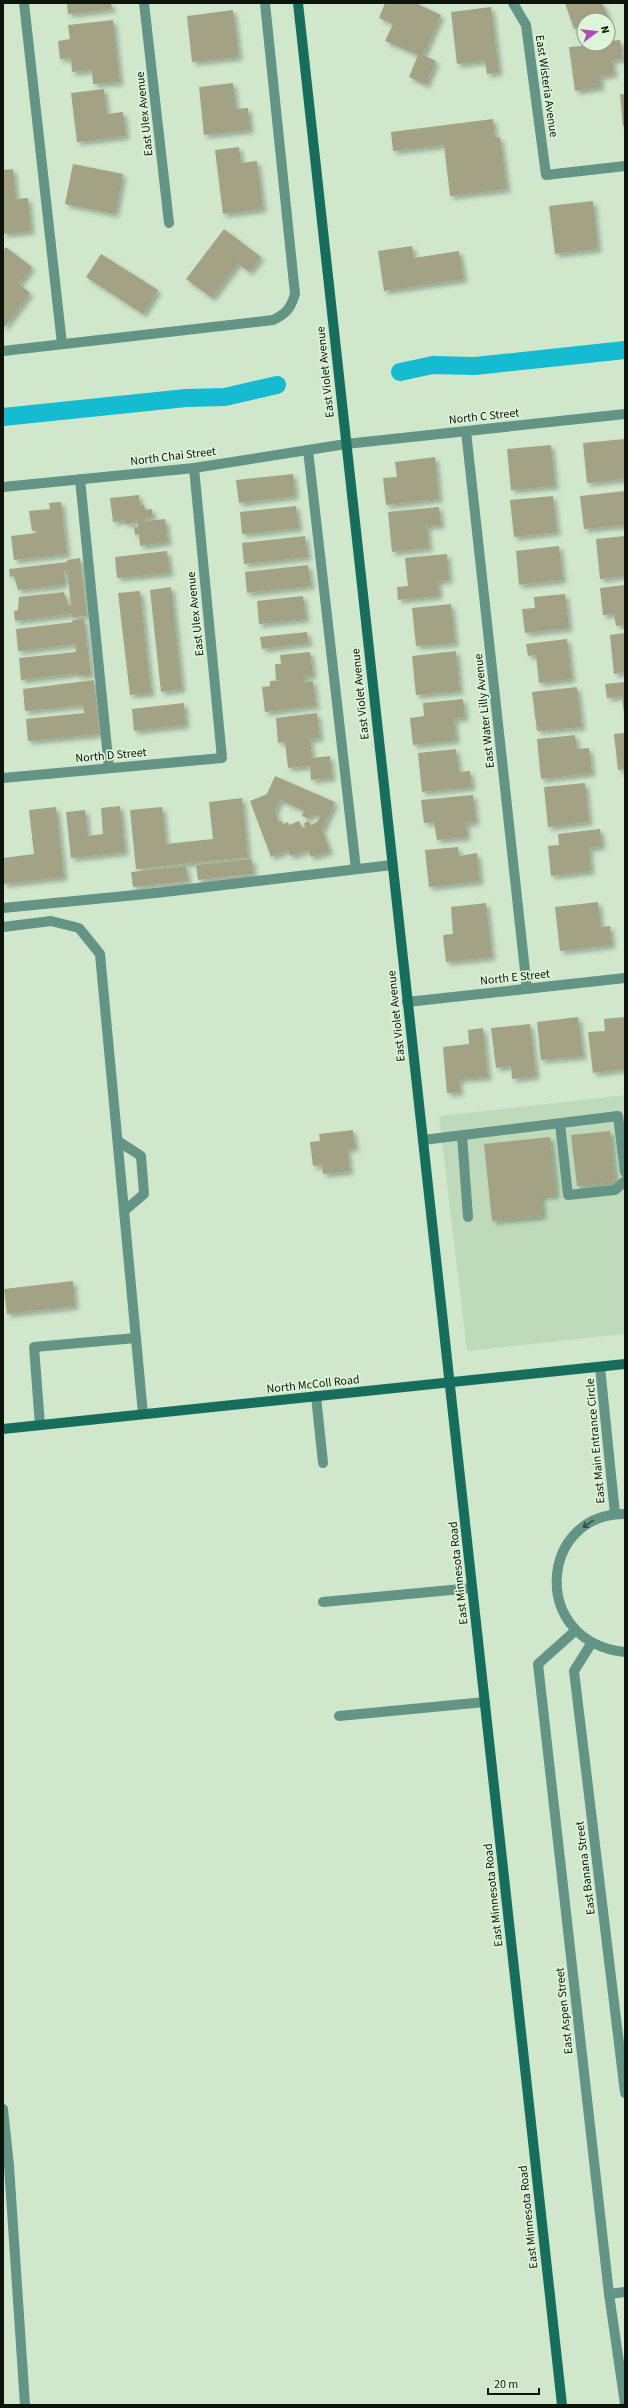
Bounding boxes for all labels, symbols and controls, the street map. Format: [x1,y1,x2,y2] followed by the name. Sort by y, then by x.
[576,12,616,52] north arrow
[597,24,613,35] text: N
[531,34,562,138] street label: East Wisteria Avenue
[132,71,157,157] street label: East Ulex Avenue
[312,325,339,418] street label: East Violet Avenue
[448,404,520,429] street label: North C Street
[129,443,217,470] street label: North Chai Street
[183,571,208,657] street label: East Ulex Avenue
[347,647,374,740] street label: East Violet Avenue
[470,653,499,769] street label: East Water Lilly Avenue
[75,744,147,767] street label: North D Street
[479,965,551,990] street label: North E Street
[383,969,410,1062] street label: East Violet Avenue
[266,1371,360,1398] street label: North McColl Road
[582,1378,609,1504] street label: East Main Entrance Circle
[445,1520,472,1625] street label: East Minnesota Road
[583,1520,594,1528] one-way arrow
[571,1820,600,1916] street label: East Banana Street
[480,1842,507,1947] street label: East Minnesota Road
[551,1967,578,2055] street label: East Aspen Street
[515,2164,542,2269] street label: East Minnesota Road
[488,2370,539,2396] scale bar
[494,2376,518,2393] text: 20 m

